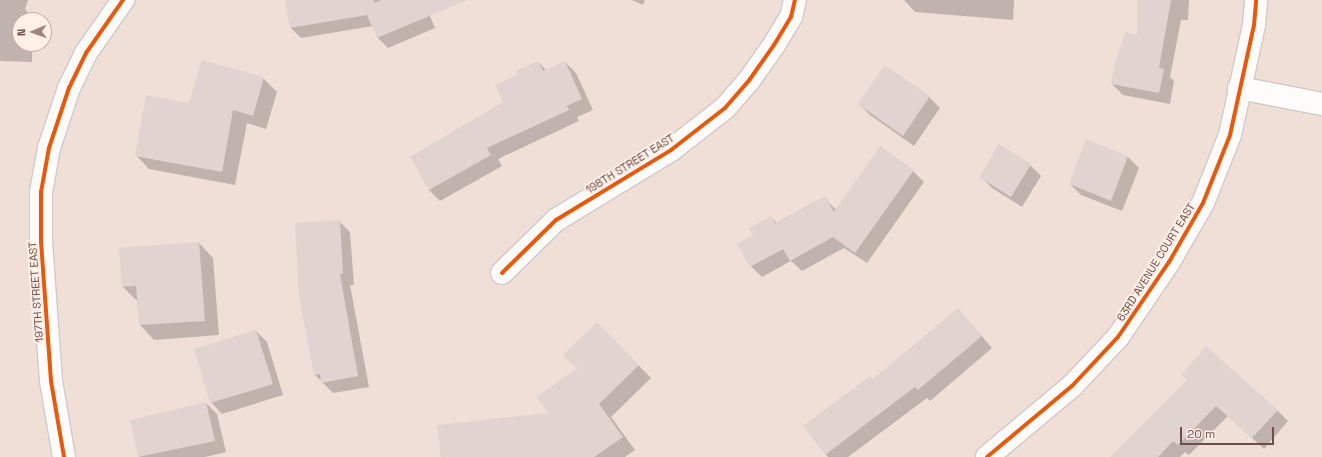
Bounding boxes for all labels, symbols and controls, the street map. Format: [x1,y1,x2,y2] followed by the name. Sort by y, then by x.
[12,12,52,52] north arrow
[14,28,28,36] text: N
[583,131,677,197] street label: 198TH STREET EAST
[1114,200,1198,324] street label: 63RD AVENUE COURT EAST
[26,241,46,343] street label: 197TH STREET EAST
[1182,419,1276,445] scale bar
[1187,426,1215,442] text: 20 m

